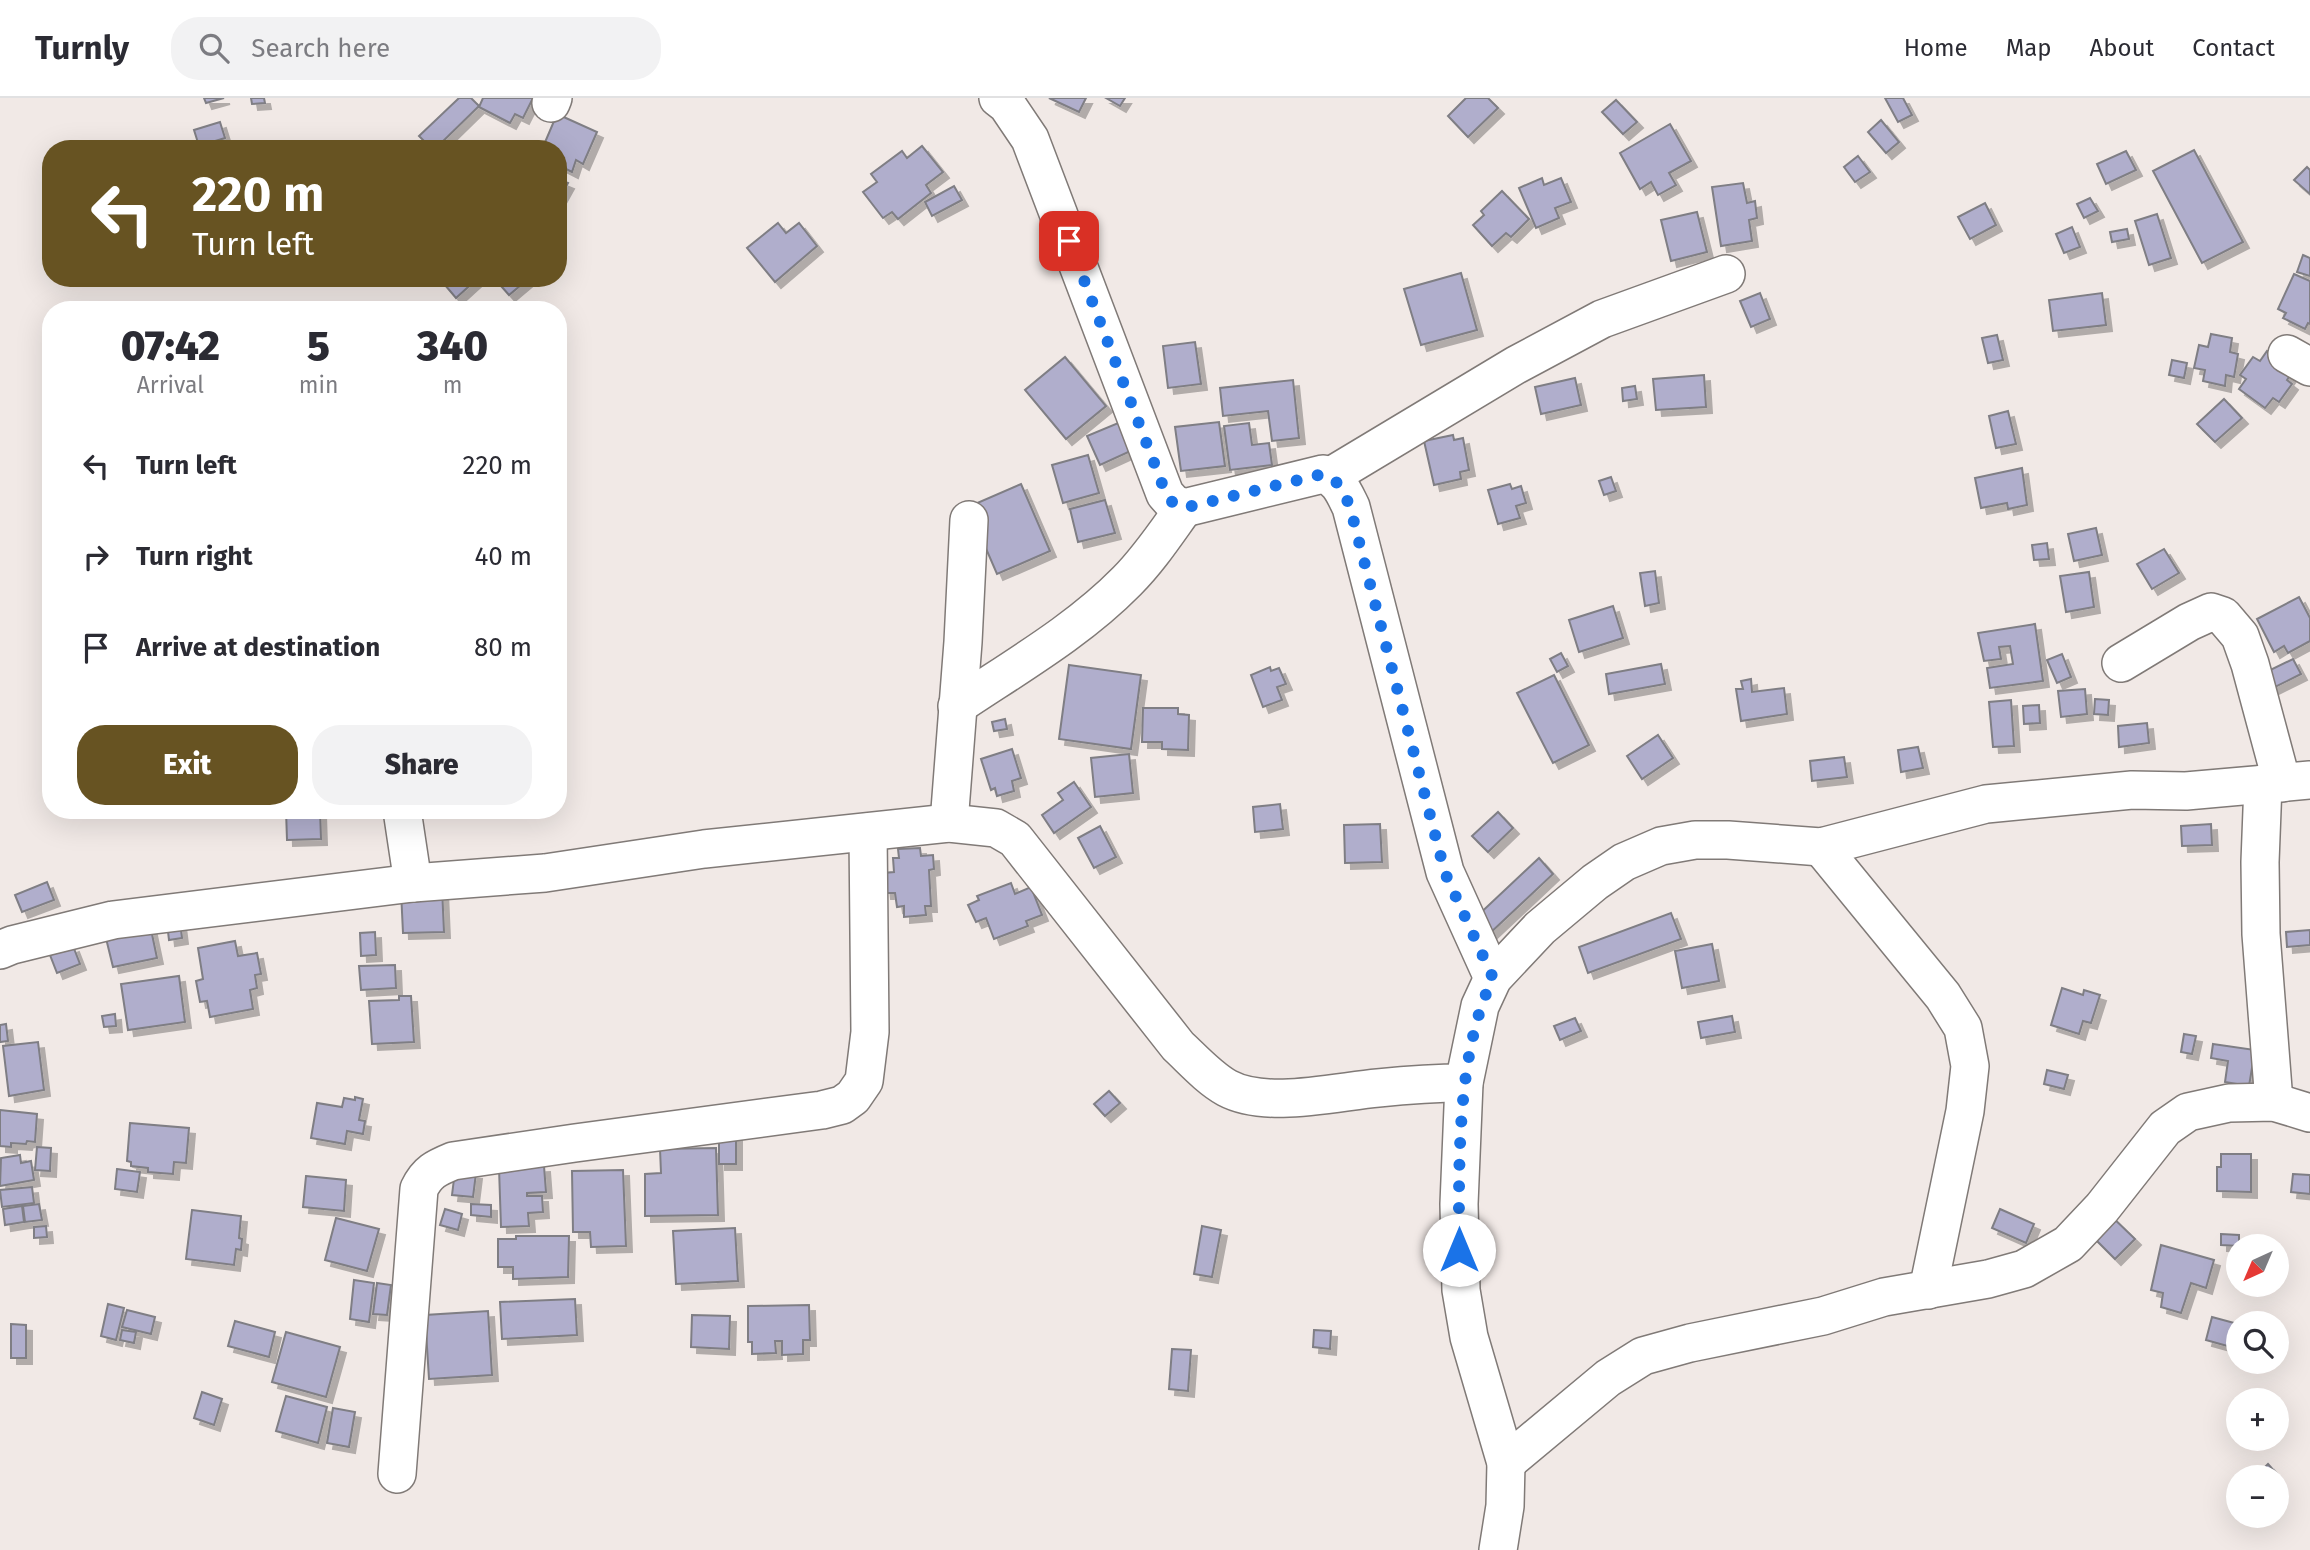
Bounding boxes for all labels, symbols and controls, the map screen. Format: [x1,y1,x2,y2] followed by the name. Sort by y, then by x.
[171,17,661,80] search box
[35,28,129,68] text: Turnly
[195,29,233,67] icon: search
[251,33,390,64] text: Search here
[1904,34,1968,62] text: Home
[2006,34,2052,62] text: Map
[2090,34,2154,62] text: About
[2192,34,2275,62] text: Contact
[192,165,324,224] text: 220 m
[77,168,168,259] icon: left
[1039,211,1099,271] pin
[1050,222,1088,260] icon: arrive
[192,225,314,263] text: Turn left
[121,321,220,371] text: 07:42
[307,321,330,371] text: 5
[417,321,488,371] text: 340
[137,371,204,399] text: Arrival
[299,371,338,399] text: min
[443,371,463,399] text: m
[77,447,115,485] icon: left
[136,450,237,481] text: Turn left
[463,450,532,481] text: 220 m
[77,538,115,576] icon: right
[136,541,253,572] text: Turn right
[474,541,532,572] text: 40 m
[77,629,115,667] icon: arrive
[136,632,380,663] text: Arrive at destination
[474,632,532,663] text: 80 m
[77,725,298,805] button: Exit
[312,725,532,805] button: Share
[1422,1213,1496,1287] position arrow
[2226,1234,2289,1297] north arrow
[2226,1234,2289,1528] map controls
[2226,1311,2289,1374] button: search
[2226,1388,2289,1451] button: +
[2226,1465,2289,1528] button: −

